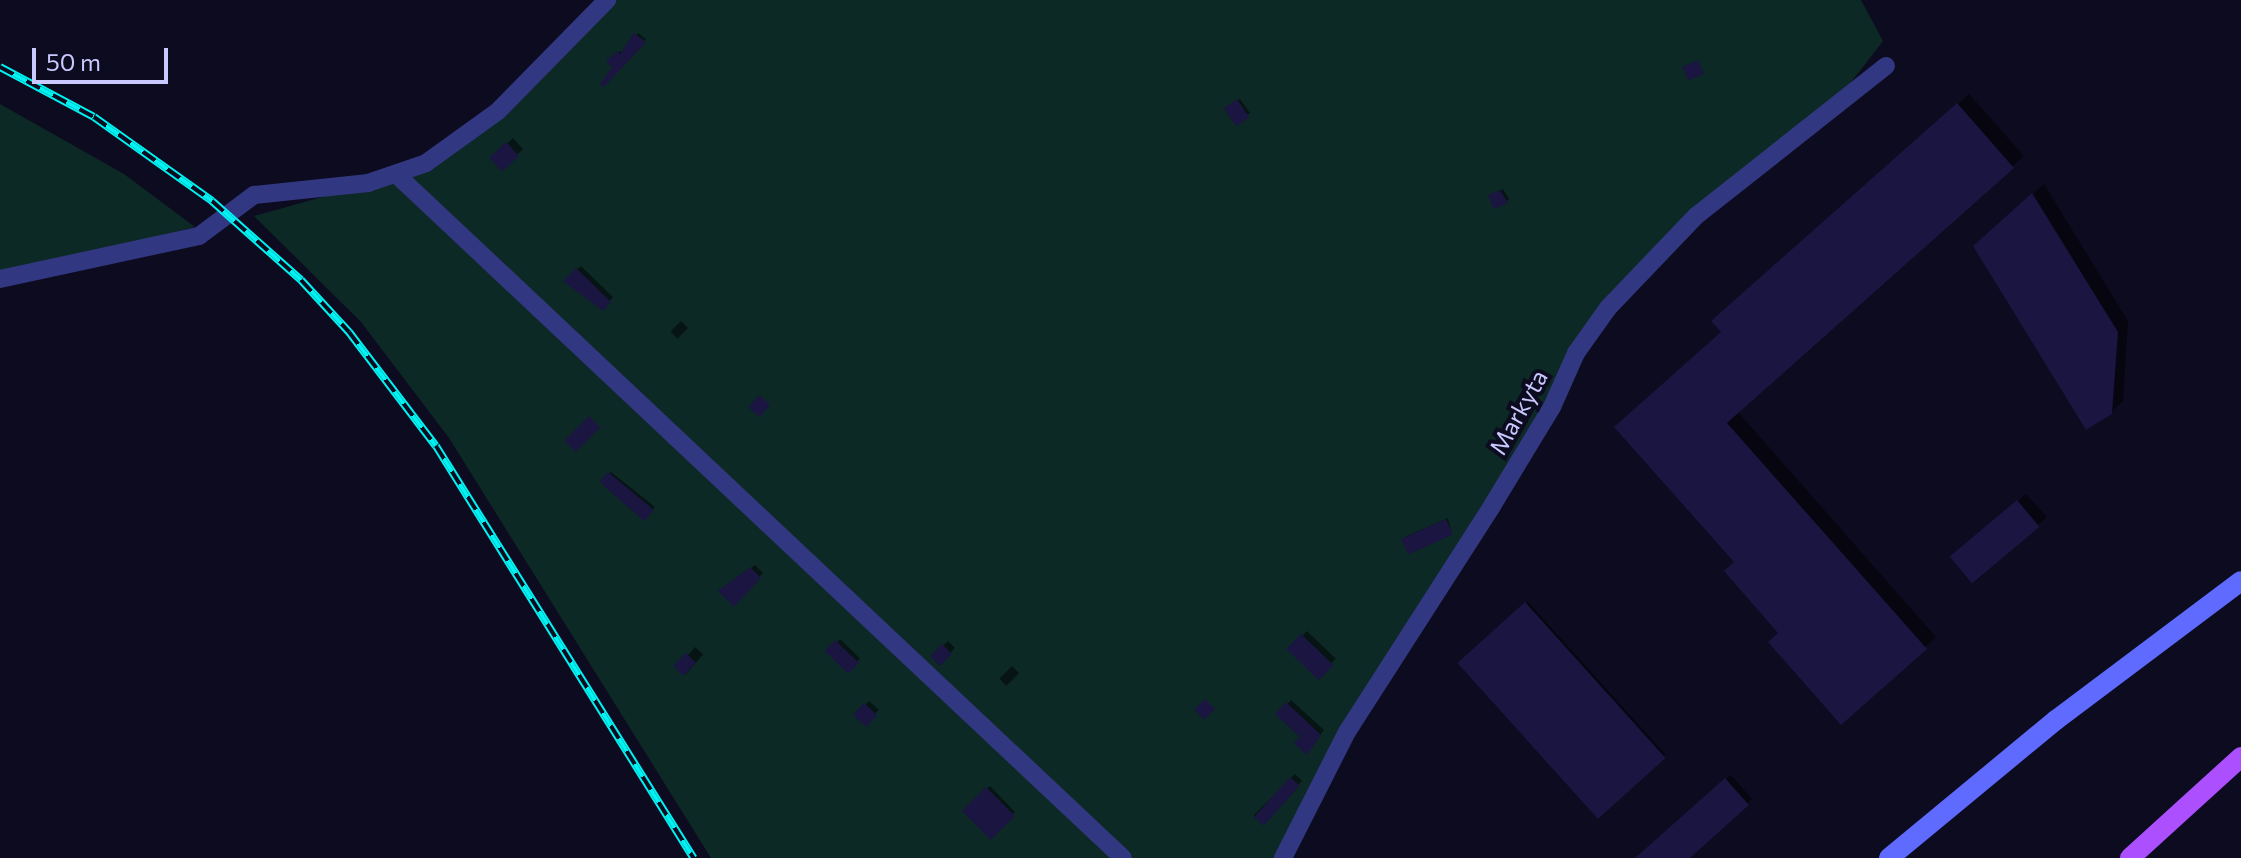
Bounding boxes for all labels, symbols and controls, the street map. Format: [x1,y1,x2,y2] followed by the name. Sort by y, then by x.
[36,32,172,82] scale bar
[46,47,101,76] text: 50 m
[1483,364,1553,460] street label: Markyta

